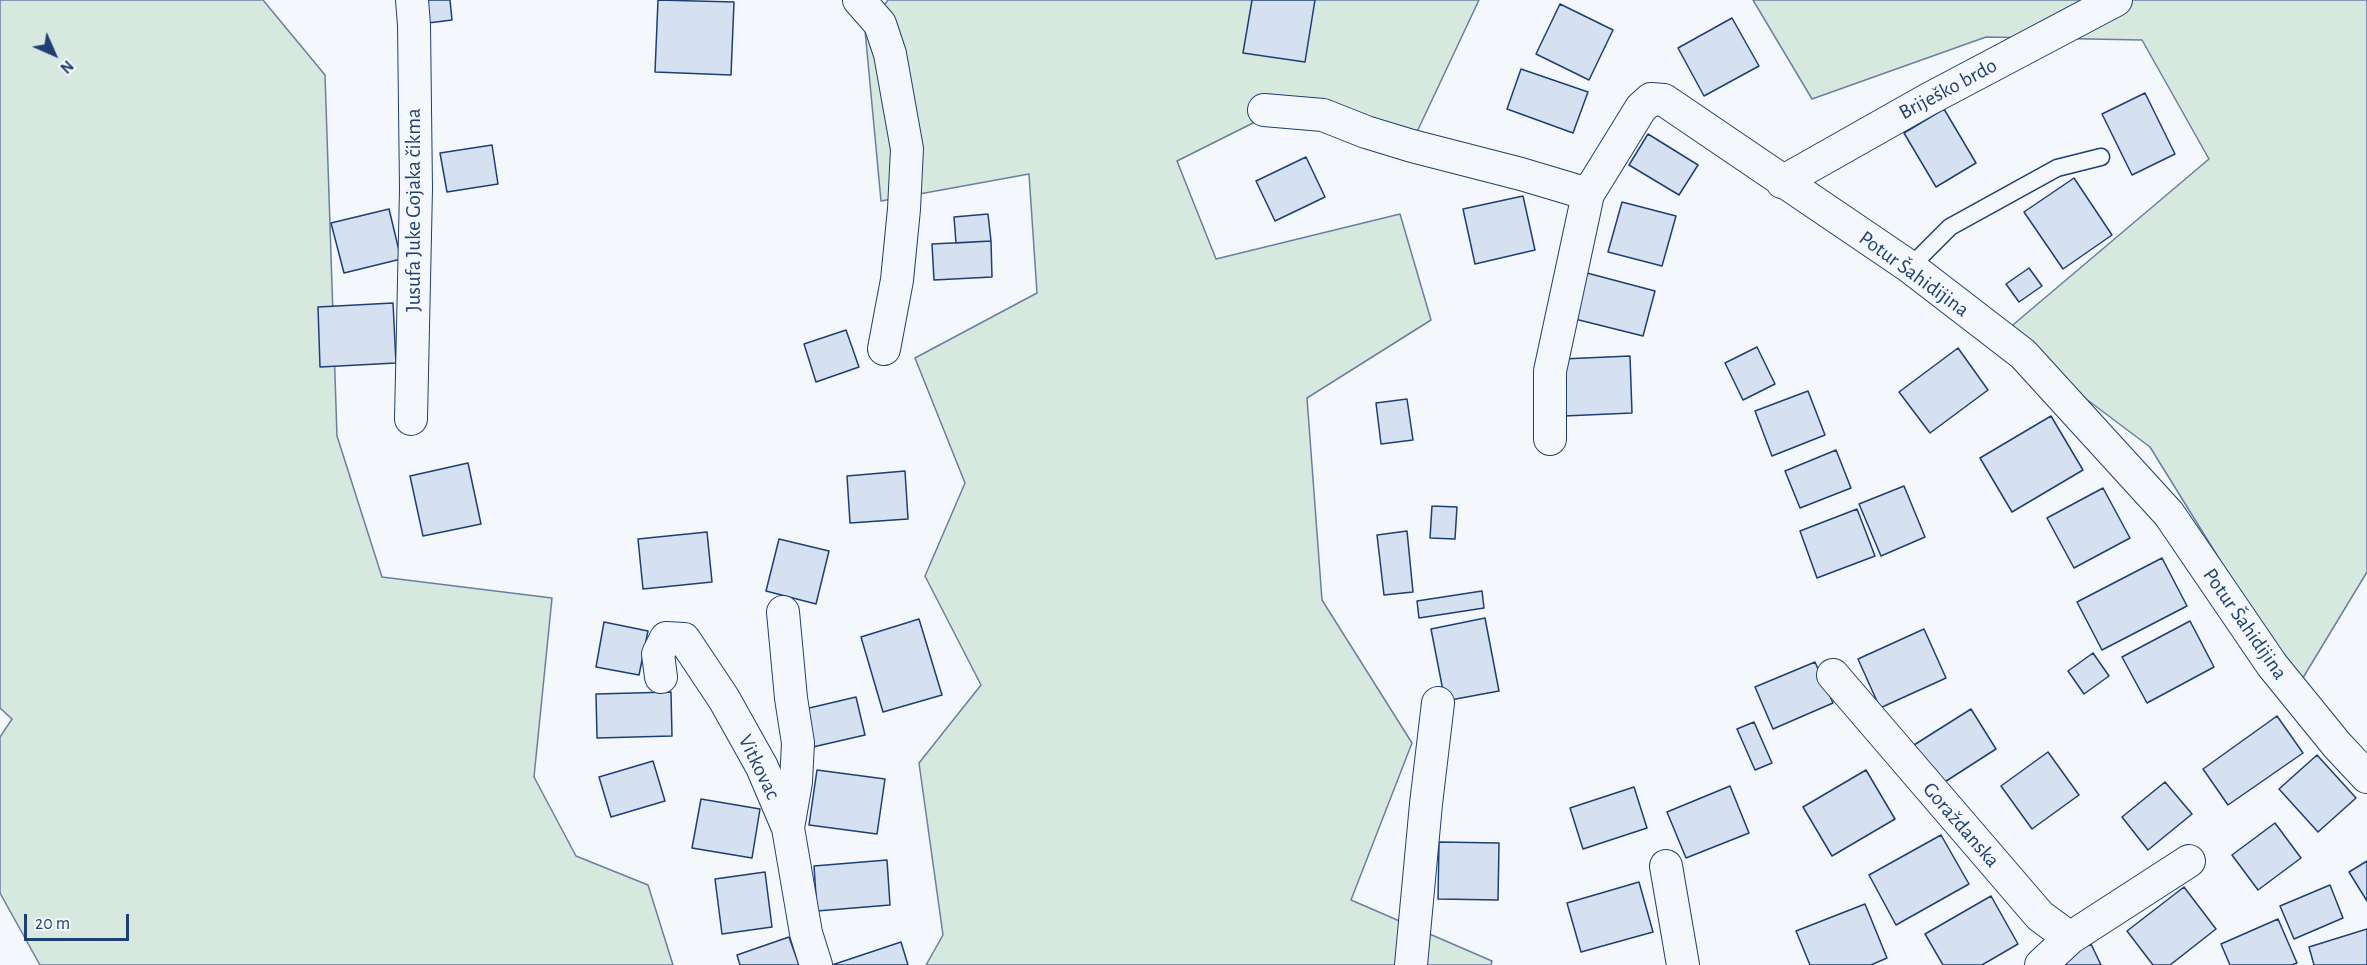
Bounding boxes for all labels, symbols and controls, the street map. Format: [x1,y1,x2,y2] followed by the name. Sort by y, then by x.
[24,24,84,84] north arrow
[1895,53,2001,125] street label: Briješko brdo
[57,57,76,76] text: N
[401,108,427,312] street label: Jusufa Juke Gojaka čikma
[1854,226,1974,322] street label: Potur Šahidijina
[2197,563,2293,685] street label: Potur Šahidijina
[733,730,785,804] street label: Vitkovac
[1917,777,2005,873] street label: Goraždanska
[27,902,132,940] scale bar
[35,915,70,933] text: 20 m

